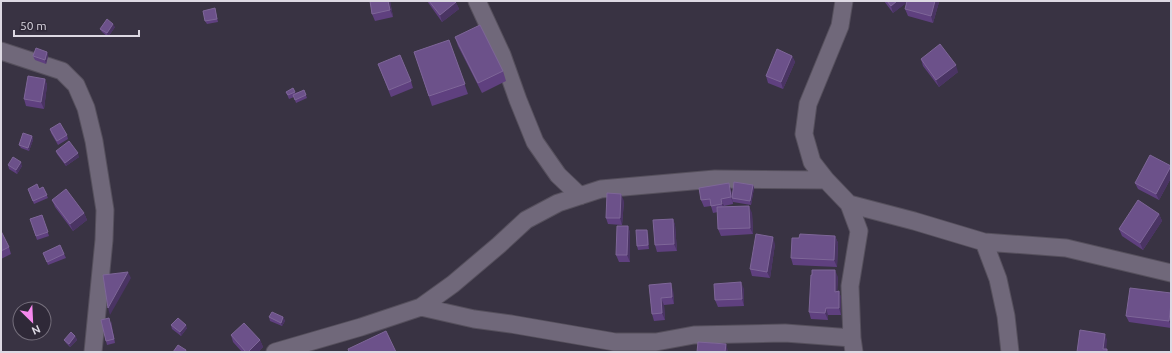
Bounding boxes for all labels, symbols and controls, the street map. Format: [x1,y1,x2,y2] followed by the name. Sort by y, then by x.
[14,12,139,38] scale bar
[20,19,47,32] text: 50 m
[12,301,52,341] north arrow
[30,323,42,337] text: N

